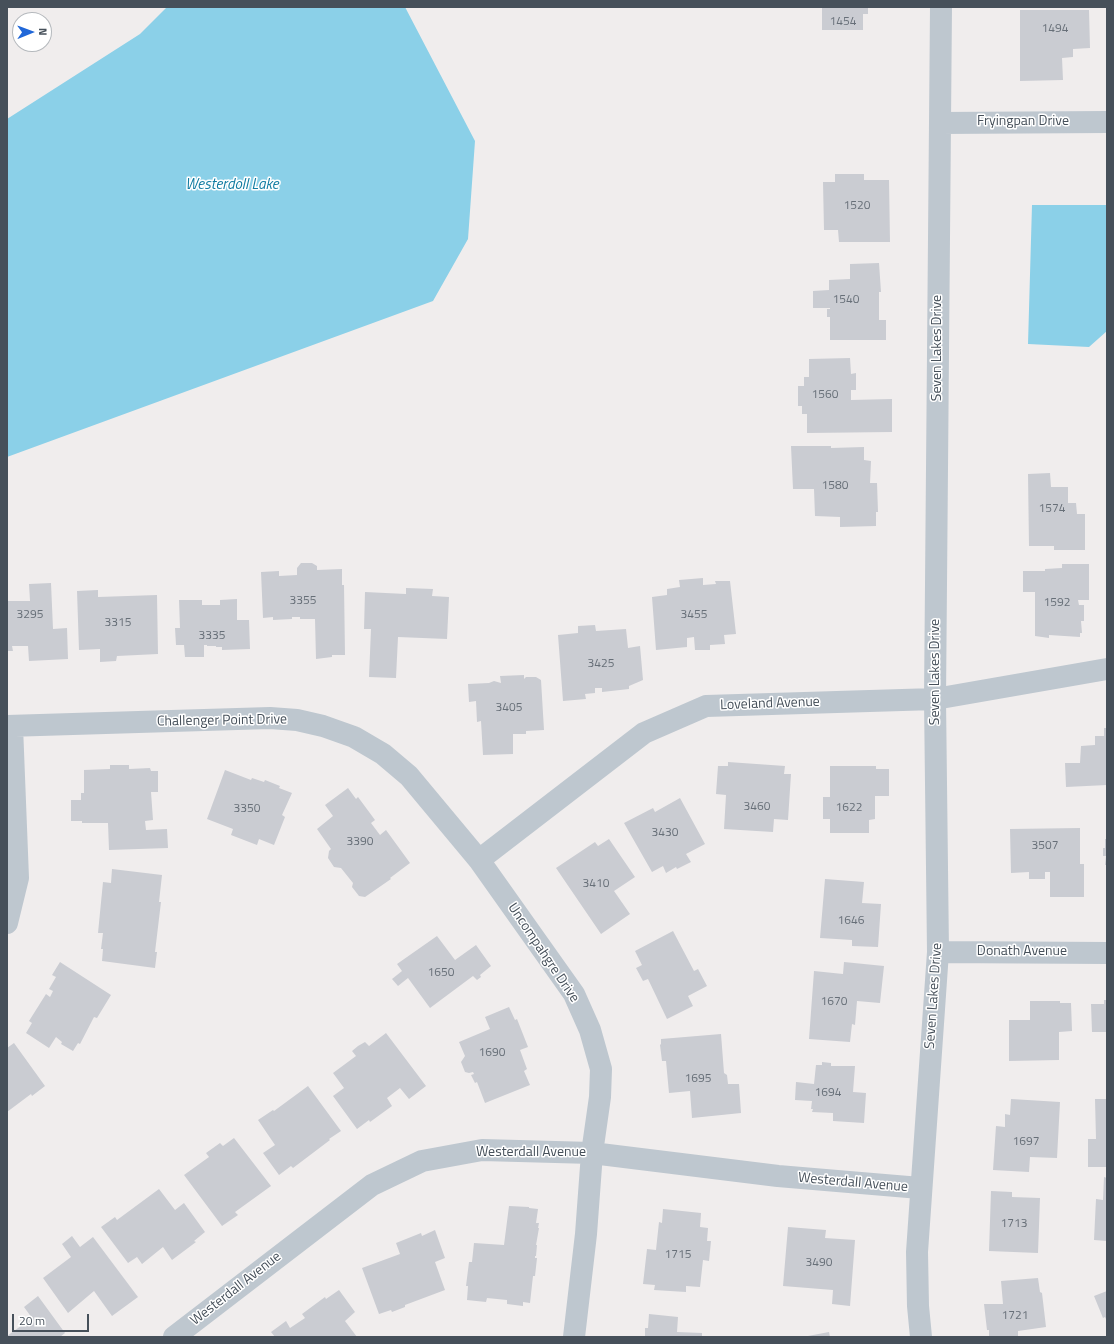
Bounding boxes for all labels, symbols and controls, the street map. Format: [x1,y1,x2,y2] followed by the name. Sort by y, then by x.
[12,12,52,52] north arrow
[830,15,856,29] house number: 1454
[1042,22,1068,36] house number: 1494
[35,28,51,36] text: N
[977,114,1069,130] street label: Fryingpan Drive
[185,176,279,194] water label: Westerdoll Lake
[844,199,870,213] house number: 1520
[833,293,859,307] house number: 1540
[930,295,946,401] street label: Seven Lakes Drive
[812,388,838,402] house number: 1560
[822,479,848,493] house number: 1580
[1039,502,1065,516] house number: 1574
[290,594,316,608] house number: 3355
[1044,596,1070,610] house number: 1592
[17,608,43,622] house number: 3295
[681,608,707,622] house number: 3455
[105,616,131,630] house number: 3315
[928,619,944,725] street label: Seven Lakes Drive
[199,629,225,643] house number: 3335
[588,657,614,671] house number: 3425
[720,694,820,714] street label: Loveland Avenue
[496,701,522,715] house number: 3405
[157,711,287,731] street label: Challenger Point Drive
[744,800,770,814] house number: 3460
[836,801,862,815] house number: 1622
[234,802,260,816] house number: 3350
[652,826,678,840] house number: 3430
[347,835,373,849] house number: 3390
[1032,839,1058,853] house number: 3507
[583,877,609,891] house number: 3410
[504,900,582,1006] street label: Uncompahgre Drive
[838,914,864,928] house number: 1646
[922,942,946,1050] street label: Seven Lakes Drive
[977,944,1067,960] street label: Donath Avenue
[428,966,454,980] house number: 1650
[821,995,847,1009] house number: 1670
[479,1046,505,1060] house number: 1690
[685,1072,711,1086] house number: 1695
[815,1086,841,1100] house number: 1694
[1013,1135,1039,1149] house number: 1697
[476,1145,586,1161] street label: Westerdall Avenue
[797,1170,909,1196] street label: Westerdall Avenue
[1001,1217,1027,1231] house number: 1713
[187,1248,285,1330] street label: Westerdall Avenue
[665,1248,691,1262] house number: 1715
[806,1256,832,1270] house number: 3490
[14,1306,91,1332] scale bar
[1002,1309,1028,1323] house number: 1721
[19,1311,45,1330] text: 20 m

